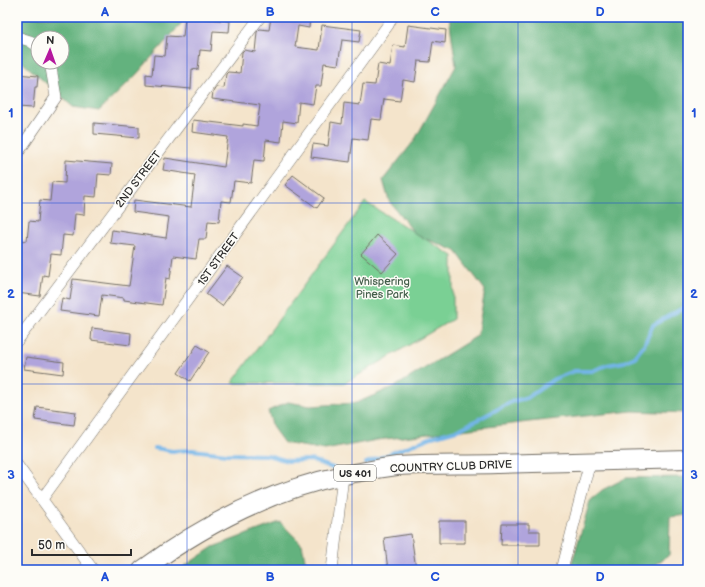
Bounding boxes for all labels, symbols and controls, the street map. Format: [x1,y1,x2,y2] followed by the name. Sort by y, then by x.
[100,4,109,20] text: A
[265,4,275,20] text: B
[430,4,440,20] text: C
[595,4,605,20] text: D
[30,30,70,70] north arrow
[46,34,55,47] text: N
[8,105,14,121] text: 1
[691,105,697,121] text: 1
[113,148,164,210] street label: 2ND STREET
[195,230,242,288] street label: 1ST STREET
[354,275,410,301] park label: Whispering Pines Park
[7,286,15,302] text: 2
[690,286,698,302] text: 2
[390,458,512,475] street label: COUNTRY CLUB DRIVE
[334,465,376,481] road number: US 401
[7,467,15,483] text: 3
[690,467,698,483] text: 3
[32,531,131,557] scale bar
[38,538,65,553] text: 50 m
[100,569,109,585] text: A
[265,569,275,585] text: B
[430,569,440,585] text: C
[595,569,605,585] text: D

